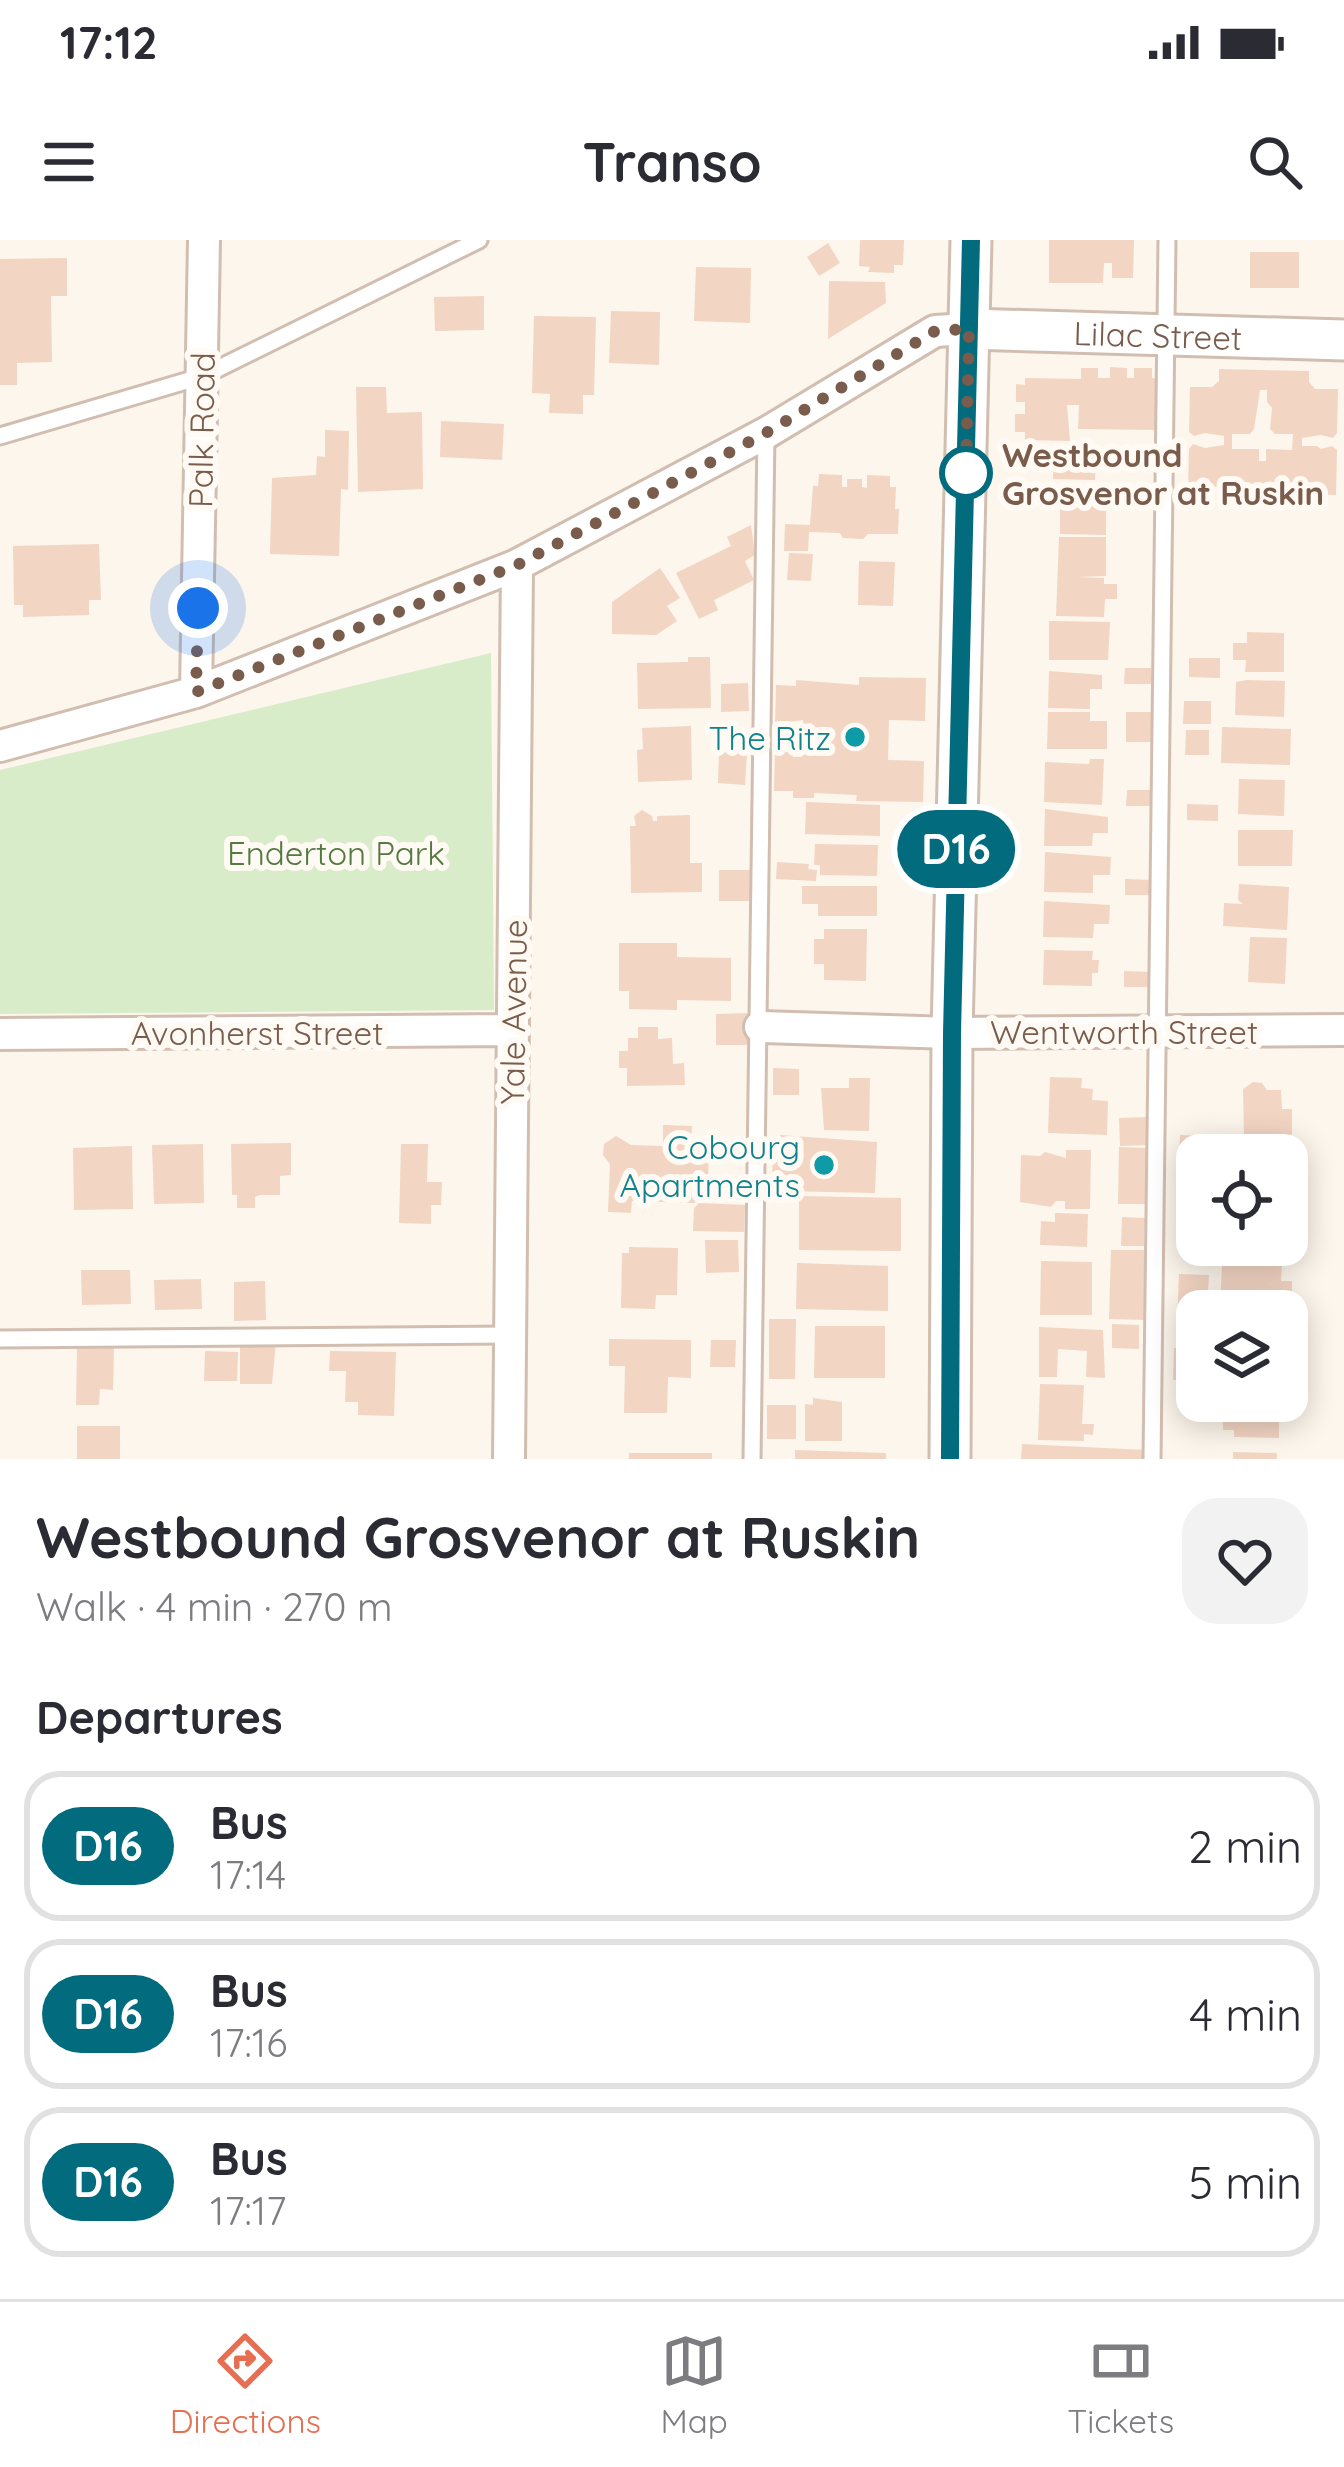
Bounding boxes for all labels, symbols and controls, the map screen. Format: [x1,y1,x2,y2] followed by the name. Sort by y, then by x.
[60,14,158,70] text: 17:12
[582,128,762,196] text: Transo
[36,129,102,195] icon: menu
[1242,129,1308,195] icon: search
[1073,312,1243,358] street label: Lilac Street
[179,352,223,508] street label: Palk Road
[1002,434,1324,513] place label: Westbound Grosvenor at Ruskin
[941,448,991,498] marker: Westbound Grosvenor at Ruskin
[168,578,228,638] your location
[709,717,831,758] place label: The Ritz
[842,724,868,750] marker: The Ritz
[887,810,1025,888] line badge: D16
[921,822,991,875] text: D16
[227,832,445,873] park label: Enderton Park
[491,919,535,1105] street label: Yale Avenue
[990,1011,1258,1052] street label: Wentworth Street
[131,1012,383,1053] street label: Avonherst Street
[620,1126,800,1205] place label: Cobourg Apartments
[1176,1134,1308,1422] map controls
[1176,1134,1308,1266] button: locate
[811,1152,837,1178] marker: Cobourg Apartments
[1176,1290,1308,1422] button: layers
[1182,1498,1308,1624] button: heart
[36,1501,920,1572] text: Westbound Grosvenor at Ruskin
[36,1582,393,1631] text: Walk · 4 min · 270 m
[36,1689,283,1745] text: Departures
[210,1794,288,1850] text: Bus
[1188,1818,1302,1874] text: 2 min
[73,1819,143,1872] text: D16
[210,1850,286,1899] text: 17:14
[210,1962,288,2018] text: Bus
[1189,1986,1302,2042] text: 4 min
[73,1987,143,2040] text: D16
[210,2018,287,2067] text: 17:16
[210,2130,288,2186] text: Bus
[1189,2154,1302,2210] text: 5 min
[73,2155,143,2208] text: D16
[210,2186,286,2235] text: 17:17
[170,2328,321,2441] tab: Directions
[660,2328,728,2441] tab: Map
[1067,2328,1174,2441] tab: Tickets

